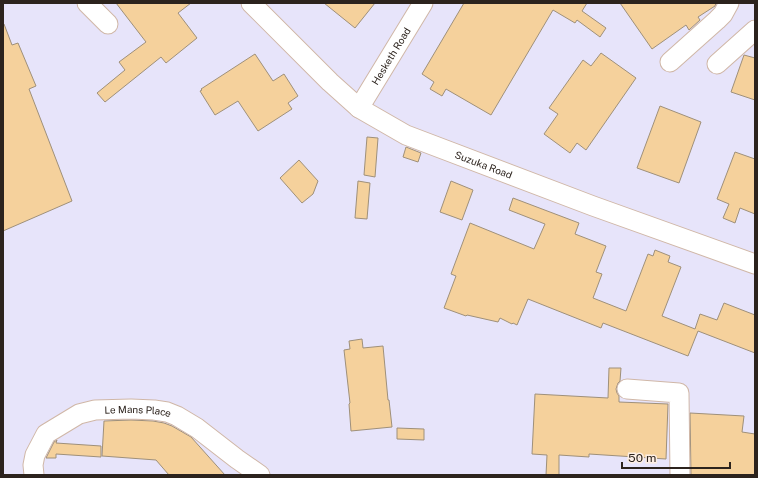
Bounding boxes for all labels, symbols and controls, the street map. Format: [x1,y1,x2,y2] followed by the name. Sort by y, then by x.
[369,25,413,87] street label: Hesketh Road
[453,148,514,181] street label: Suzuka Road
[104,403,174,419] street label: Le Mans Place
[622,444,730,470] scale bar
[628,451,656,465] text: 50 m

